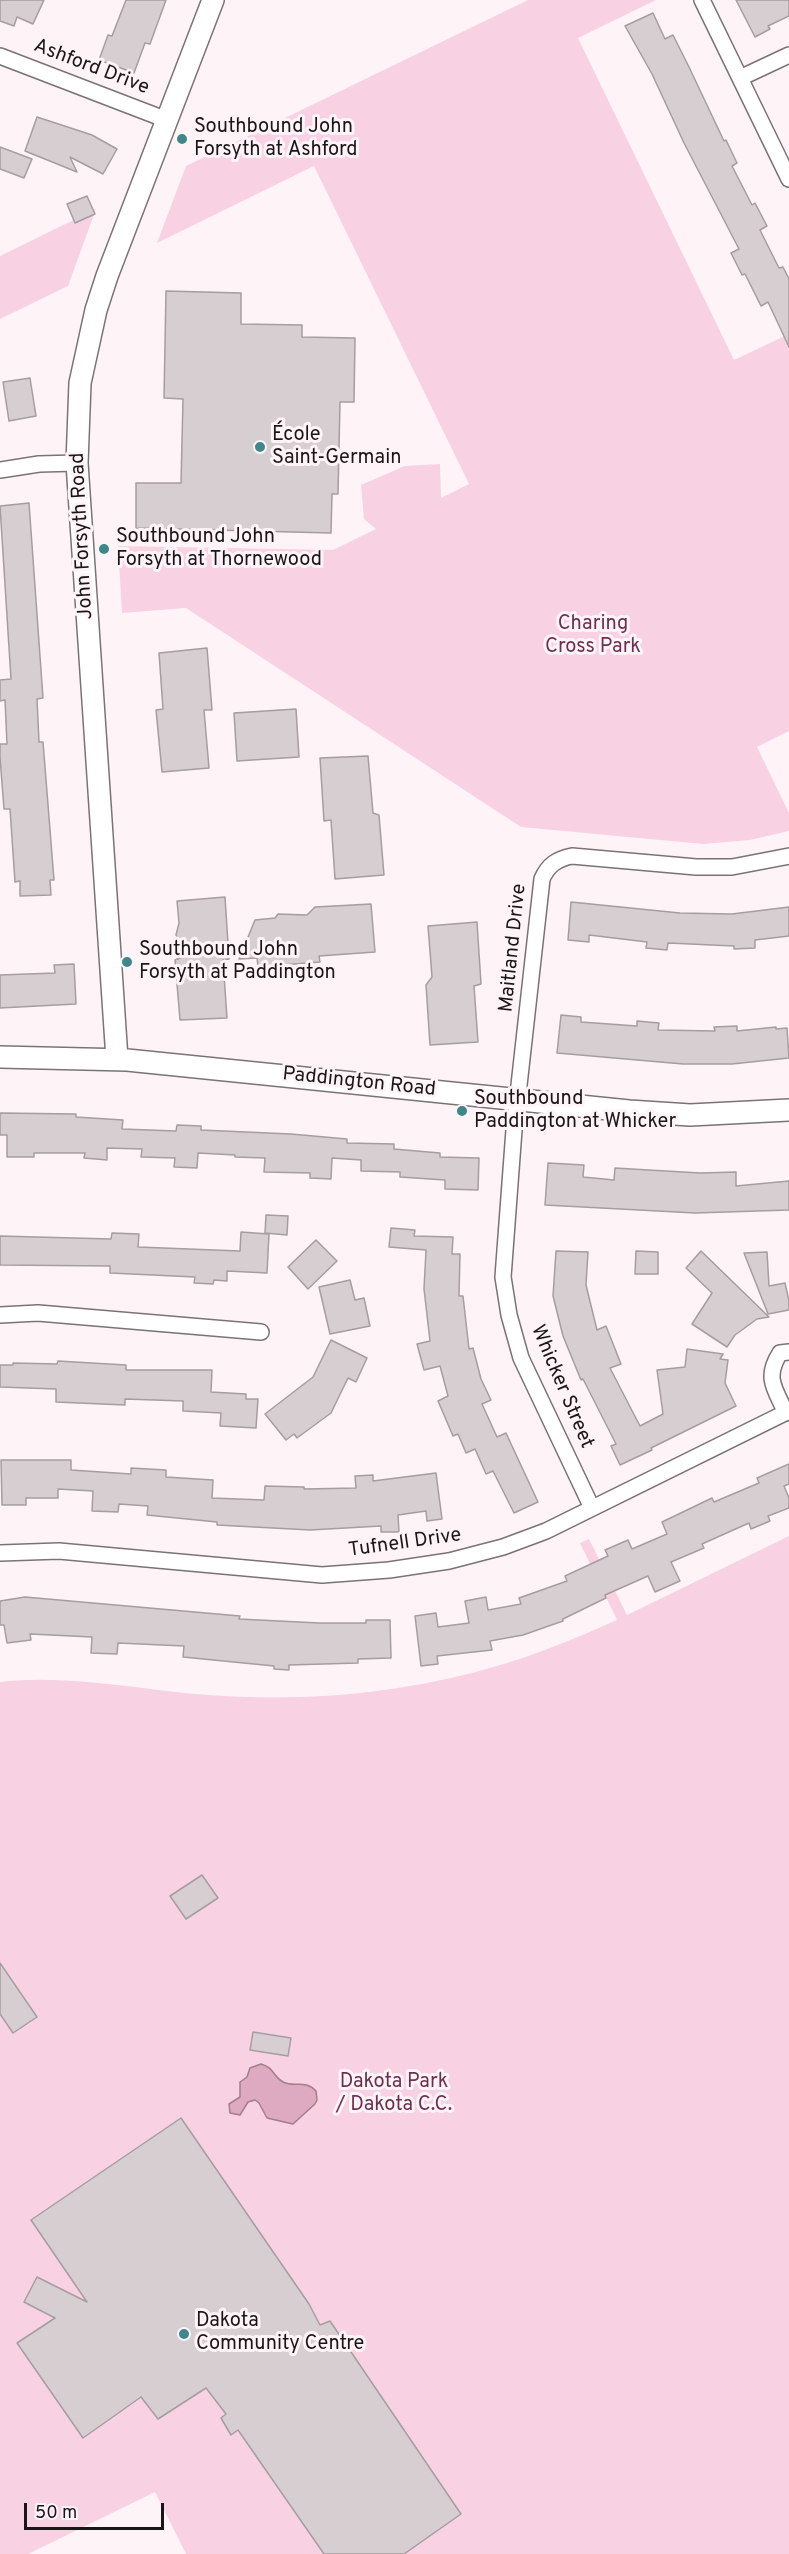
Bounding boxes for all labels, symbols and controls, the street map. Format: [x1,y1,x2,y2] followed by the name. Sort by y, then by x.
[30,35,152,101] street label: Ashford Drive
[194,116,358,163] place label: Southbound John Forsyth at Ashford
[175,132,189,146] marker: Southbound John Forsyth at Ashford
[272,424,401,471] place label: École Saint-Germain
[253,440,267,454] marker: École Saint-Germain
[67,452,99,620] street label: John Forsyth Road
[116,526,322,573] place label: Southbound John Forsyth at Thornewood
[97,542,111,556] marker: Southbound John Forsyth at Thornewood
[545,613,641,660] park label: Charing Cross Park
[495,883,533,1013] street label: Maitland Drive
[139,939,336,986] place label: Southbound John Forsyth at Paddington
[120,955,134,969] marker: Southbound John Forsyth at Paddington
[281,1063,437,1103] street label: Paddington Road
[474,1088,676,1135] place label: Southbound Paddington at Whicker
[455,1104,469,1118] marker: Southbound Paddington at Whicker
[524,1322,598,1452] street label: Whicker Street
[347,1524,463,1564] street label: Tufnell Drive
[336,2071,452,2118] park label: Dakota Park / Dakota C.C.
[196,2310,364,2357] place label: Dakota Community Centre
[177,2327,191,2341] marker: Dakota Community Centre
[27,2491,166,2529] scale bar
[35,2502,77,2525] text: 50 m

